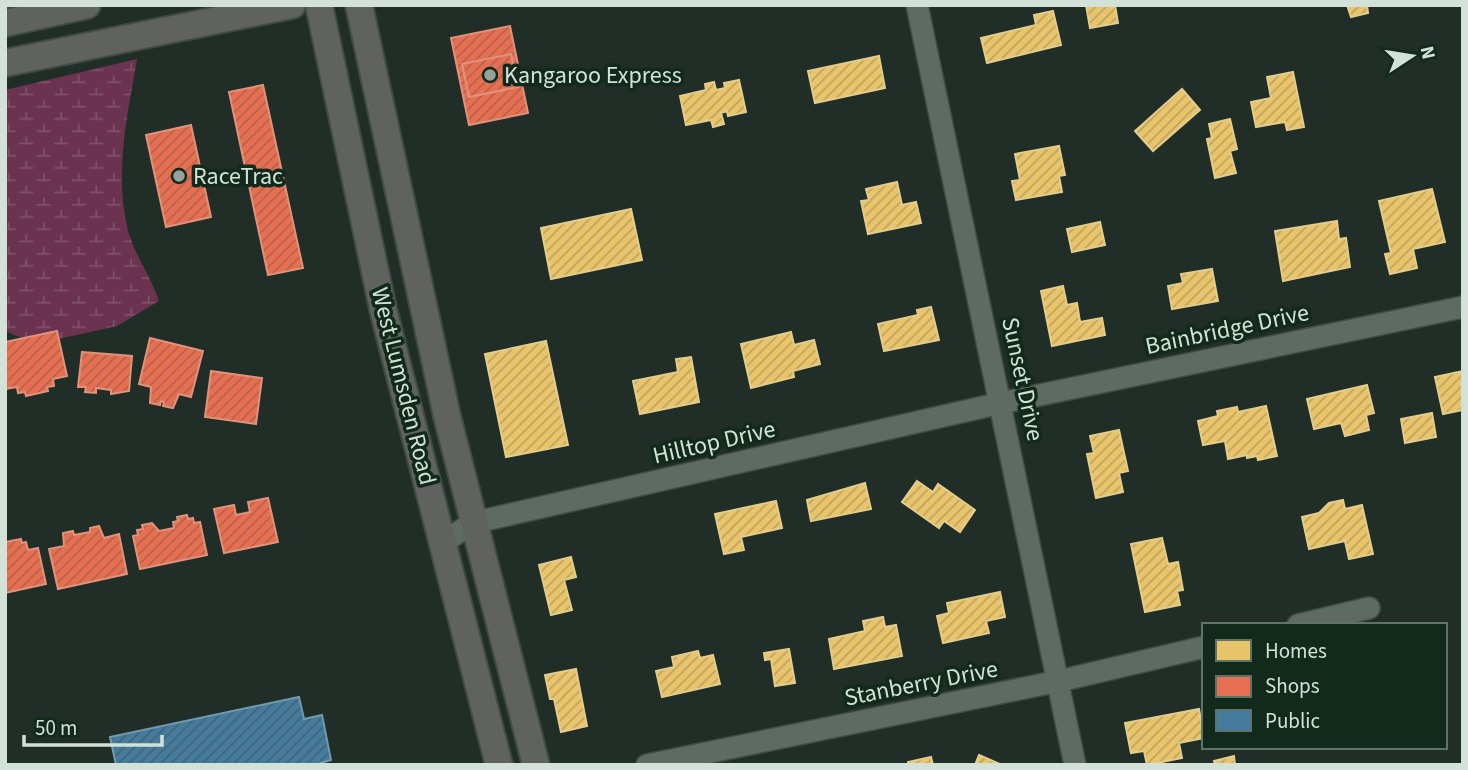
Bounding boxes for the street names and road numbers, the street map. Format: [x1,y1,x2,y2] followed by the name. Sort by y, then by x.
[362,284,445,489] street label: West Lumsden Road
[1142,295,1312,364] street label: Bainbridge Drive
[992,314,1053,444] street label: Sunset Drive
[649,411,779,474] street label: Hilltop Drive
[841,651,1001,716] street label: Stanberry Drive

